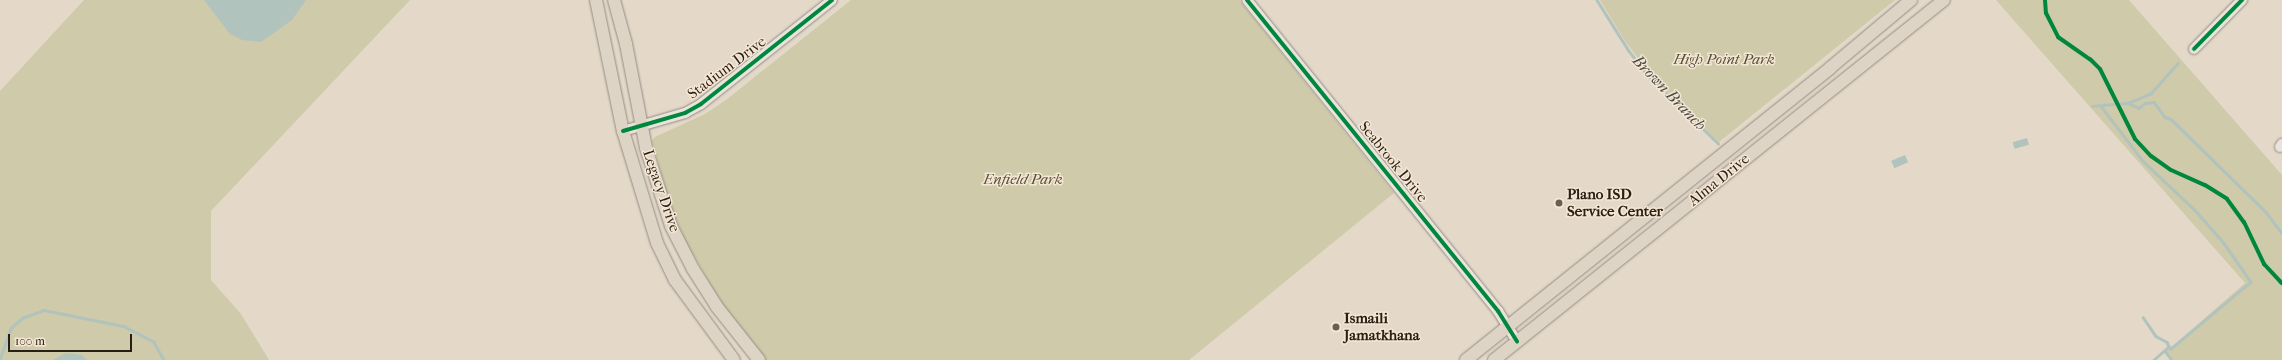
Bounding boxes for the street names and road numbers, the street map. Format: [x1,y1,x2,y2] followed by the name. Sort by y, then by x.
[684,33,770,103] street label: Stadium Drive
[1355,118,1431,206] street label: Seabrook Drive
[639,147,683,235] street label: Legacy Drive
[1685,150,1753,210] street label: Alma Drive

